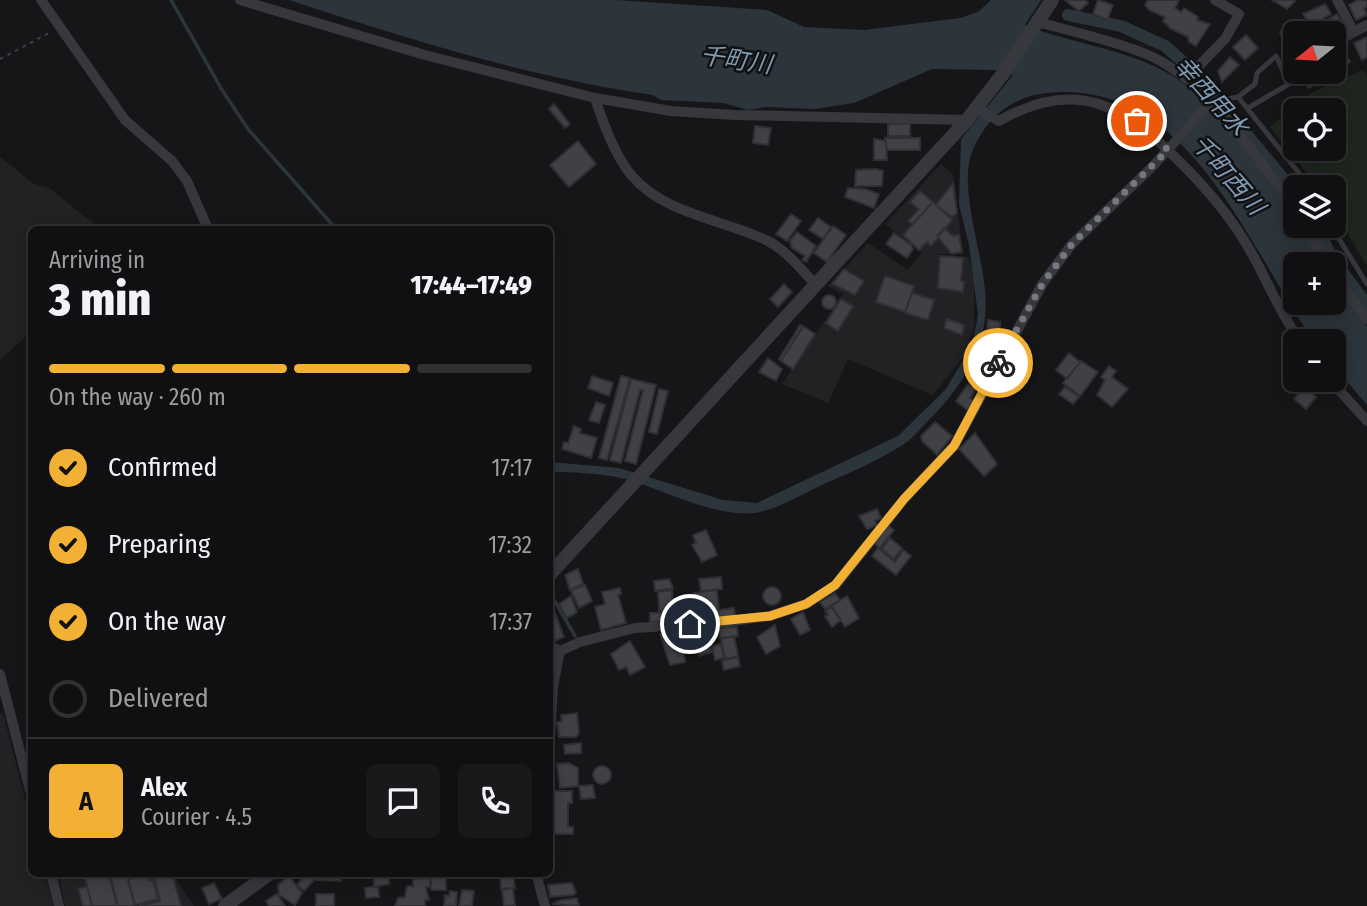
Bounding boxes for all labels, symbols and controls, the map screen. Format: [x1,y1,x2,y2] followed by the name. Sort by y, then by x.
[1283,21,1346,84] north arrow
[1283,21,1346,392] map controls
[698,41,777,79] water label: 千町川
[1168,51,1256,143] water label: 幸西用水
[1107,91,1167,151] pin
[1283,98,1346,161] button: locate
[1118,102,1156,140] icon: bag
[1186,130,1272,223] water label: 千町西川
[1283,175,1346,238] button: layers
[49,246,145,274] text: Arriving in
[1283,252,1346,315] button: +
[411,270,532,301] text: 17:44–17:49
[49,272,151,327] text: 3 min
[963,328,1033,398] courier
[1283,329,1346,392] button: −
[979,344,1017,382] icon: bike
[49,383,226,411] text: On the way · 260 m
[49,449,87,487] icon: check
[108,452,218,483] text: Confirmed
[491,454,532,482] text: 17:17
[49,526,87,564] icon: check
[108,529,210,560] text: Preparing
[488,531,532,559] text: 17:32
[660,594,720,654] pin
[49,603,87,641] icon: check
[671,605,709,643] icon: home
[108,606,226,637] text: On the way
[489,608,532,636] text: 17:37
[108,683,209,714] text: Delivered
[366,764,440,838] button: chat
[458,764,532,838] button: phone
[141,772,187,803] text: Alex
[79,786,93,817] text: A
[141,803,252,831] text: Courier · 4.5

